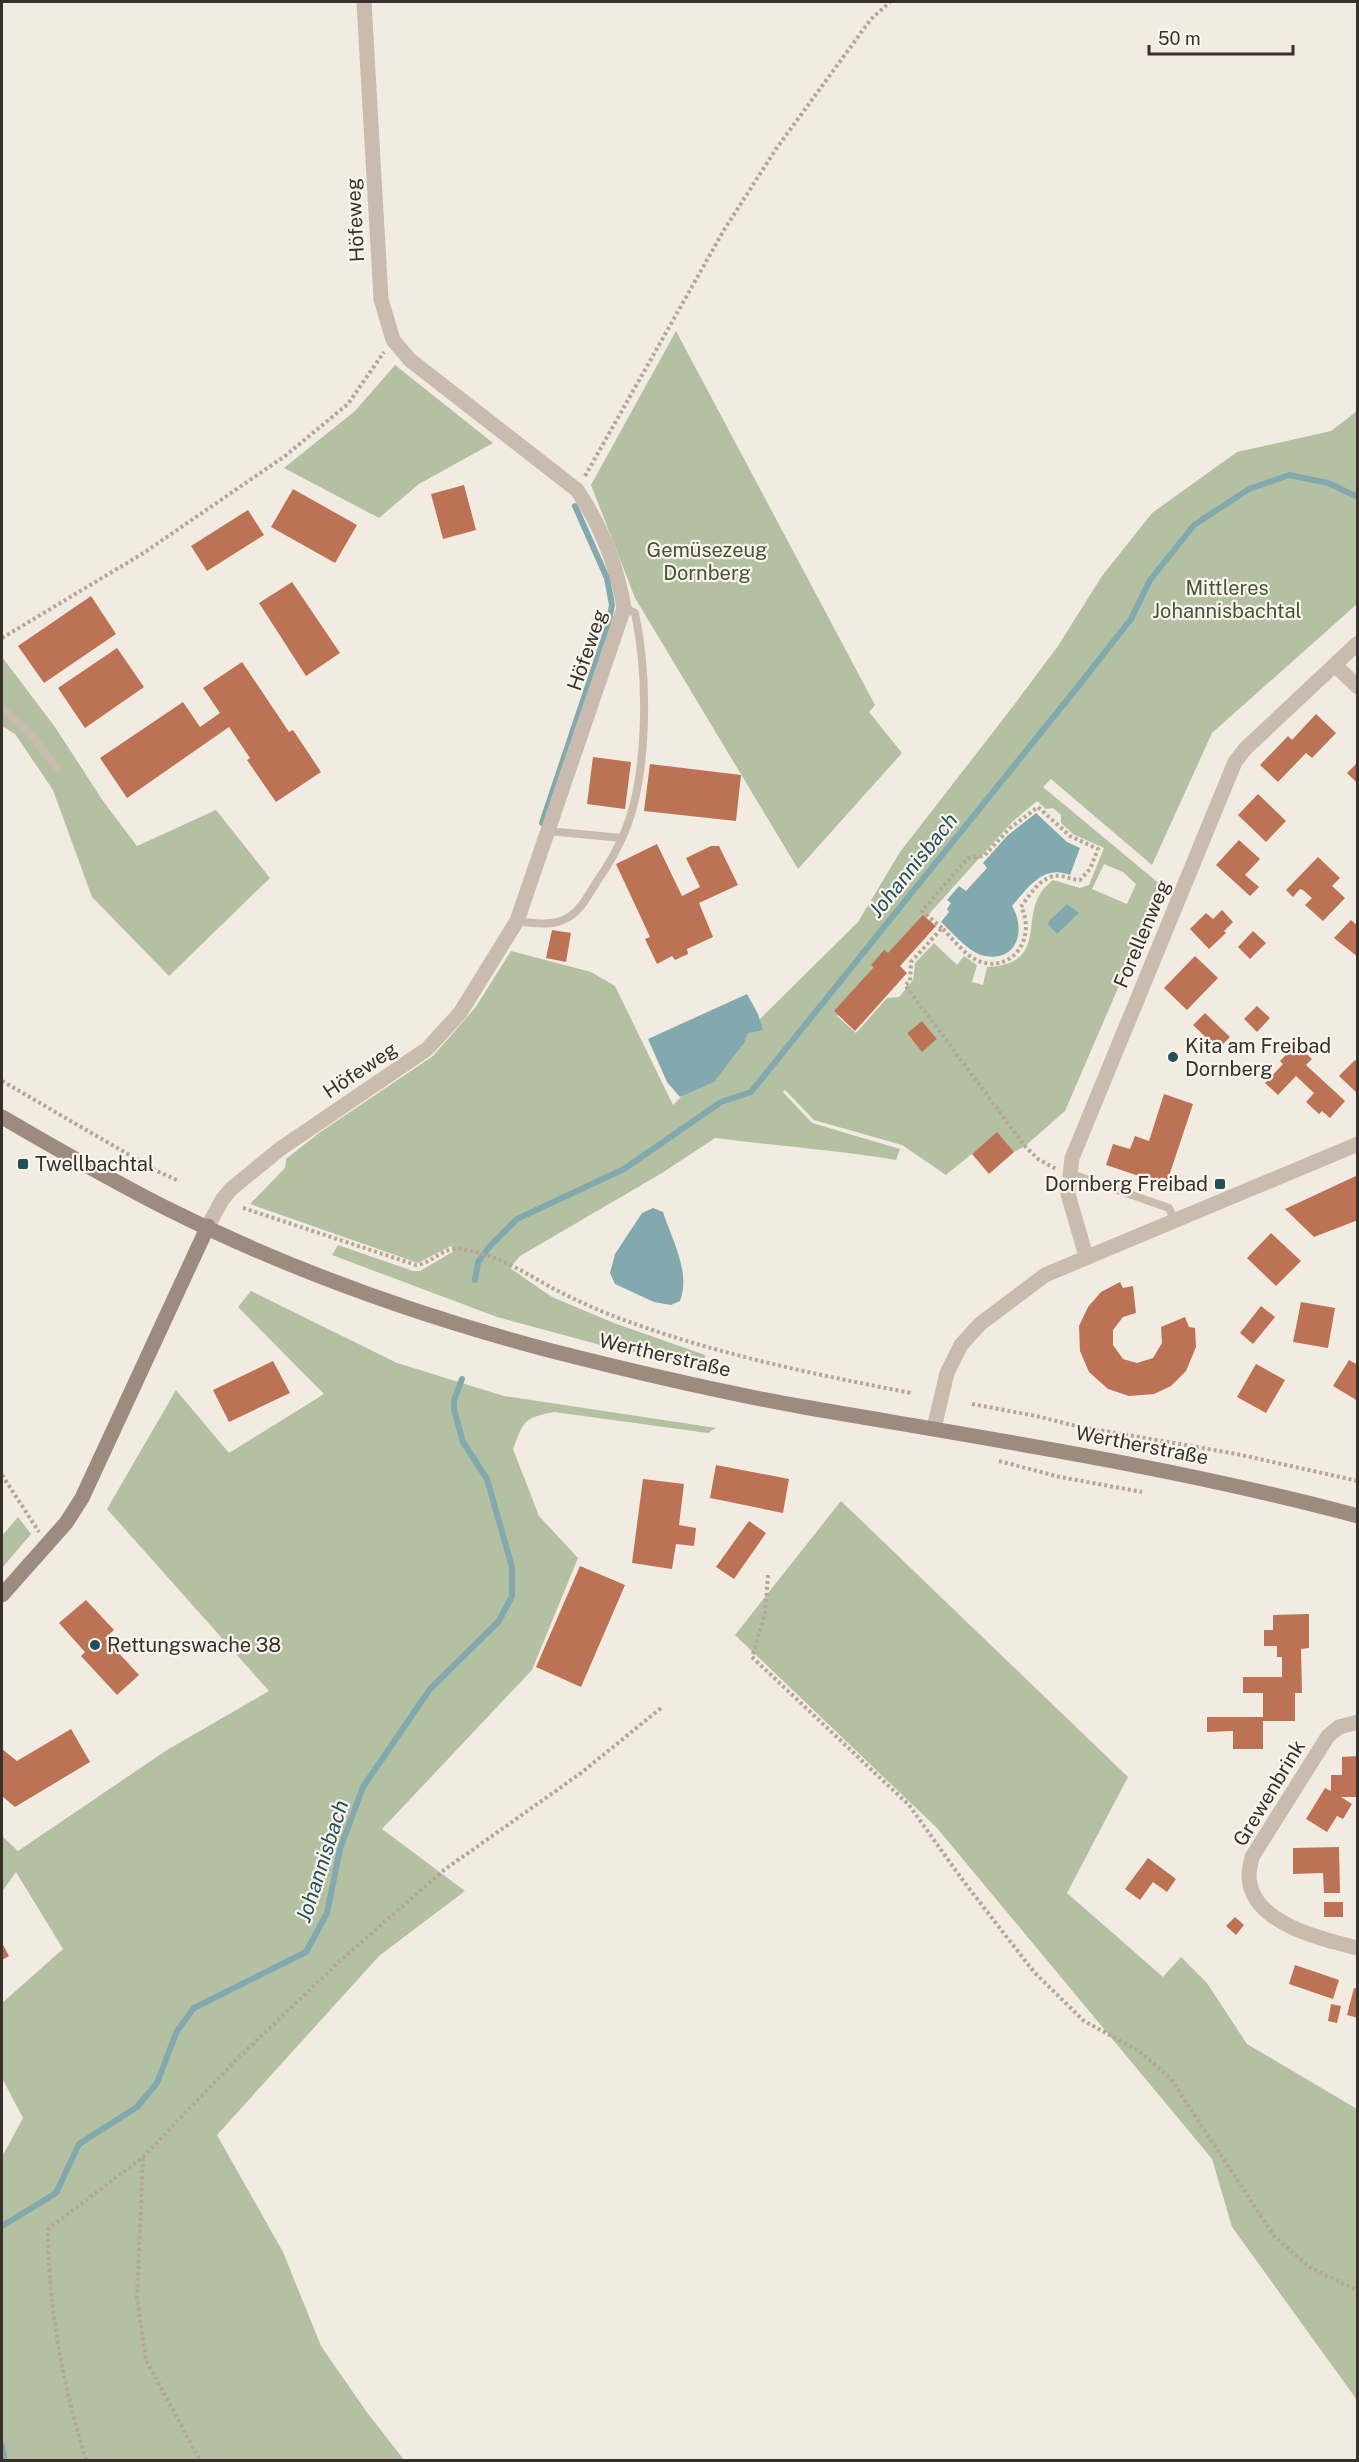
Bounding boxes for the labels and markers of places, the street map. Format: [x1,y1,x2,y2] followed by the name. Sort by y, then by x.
[1185,1034,1331,1081] place label: Kita am Freibad Dornberg
[1166,1050,1180,1064] marker: Kita am Freibad Dornberg
[35,1152,154,1176] place label: Twellbachtal
[16,1157,30,1171] marker: Twellbachtal
[1045,1172,1208,1196] place label: Dornberg Freibad
[1213,1177,1227,1191] marker: Dornberg Freibad
[107,1633,281,1657] place label: Rettungswache 38
[88,1638,102,1652] marker: Rettungswache 38

